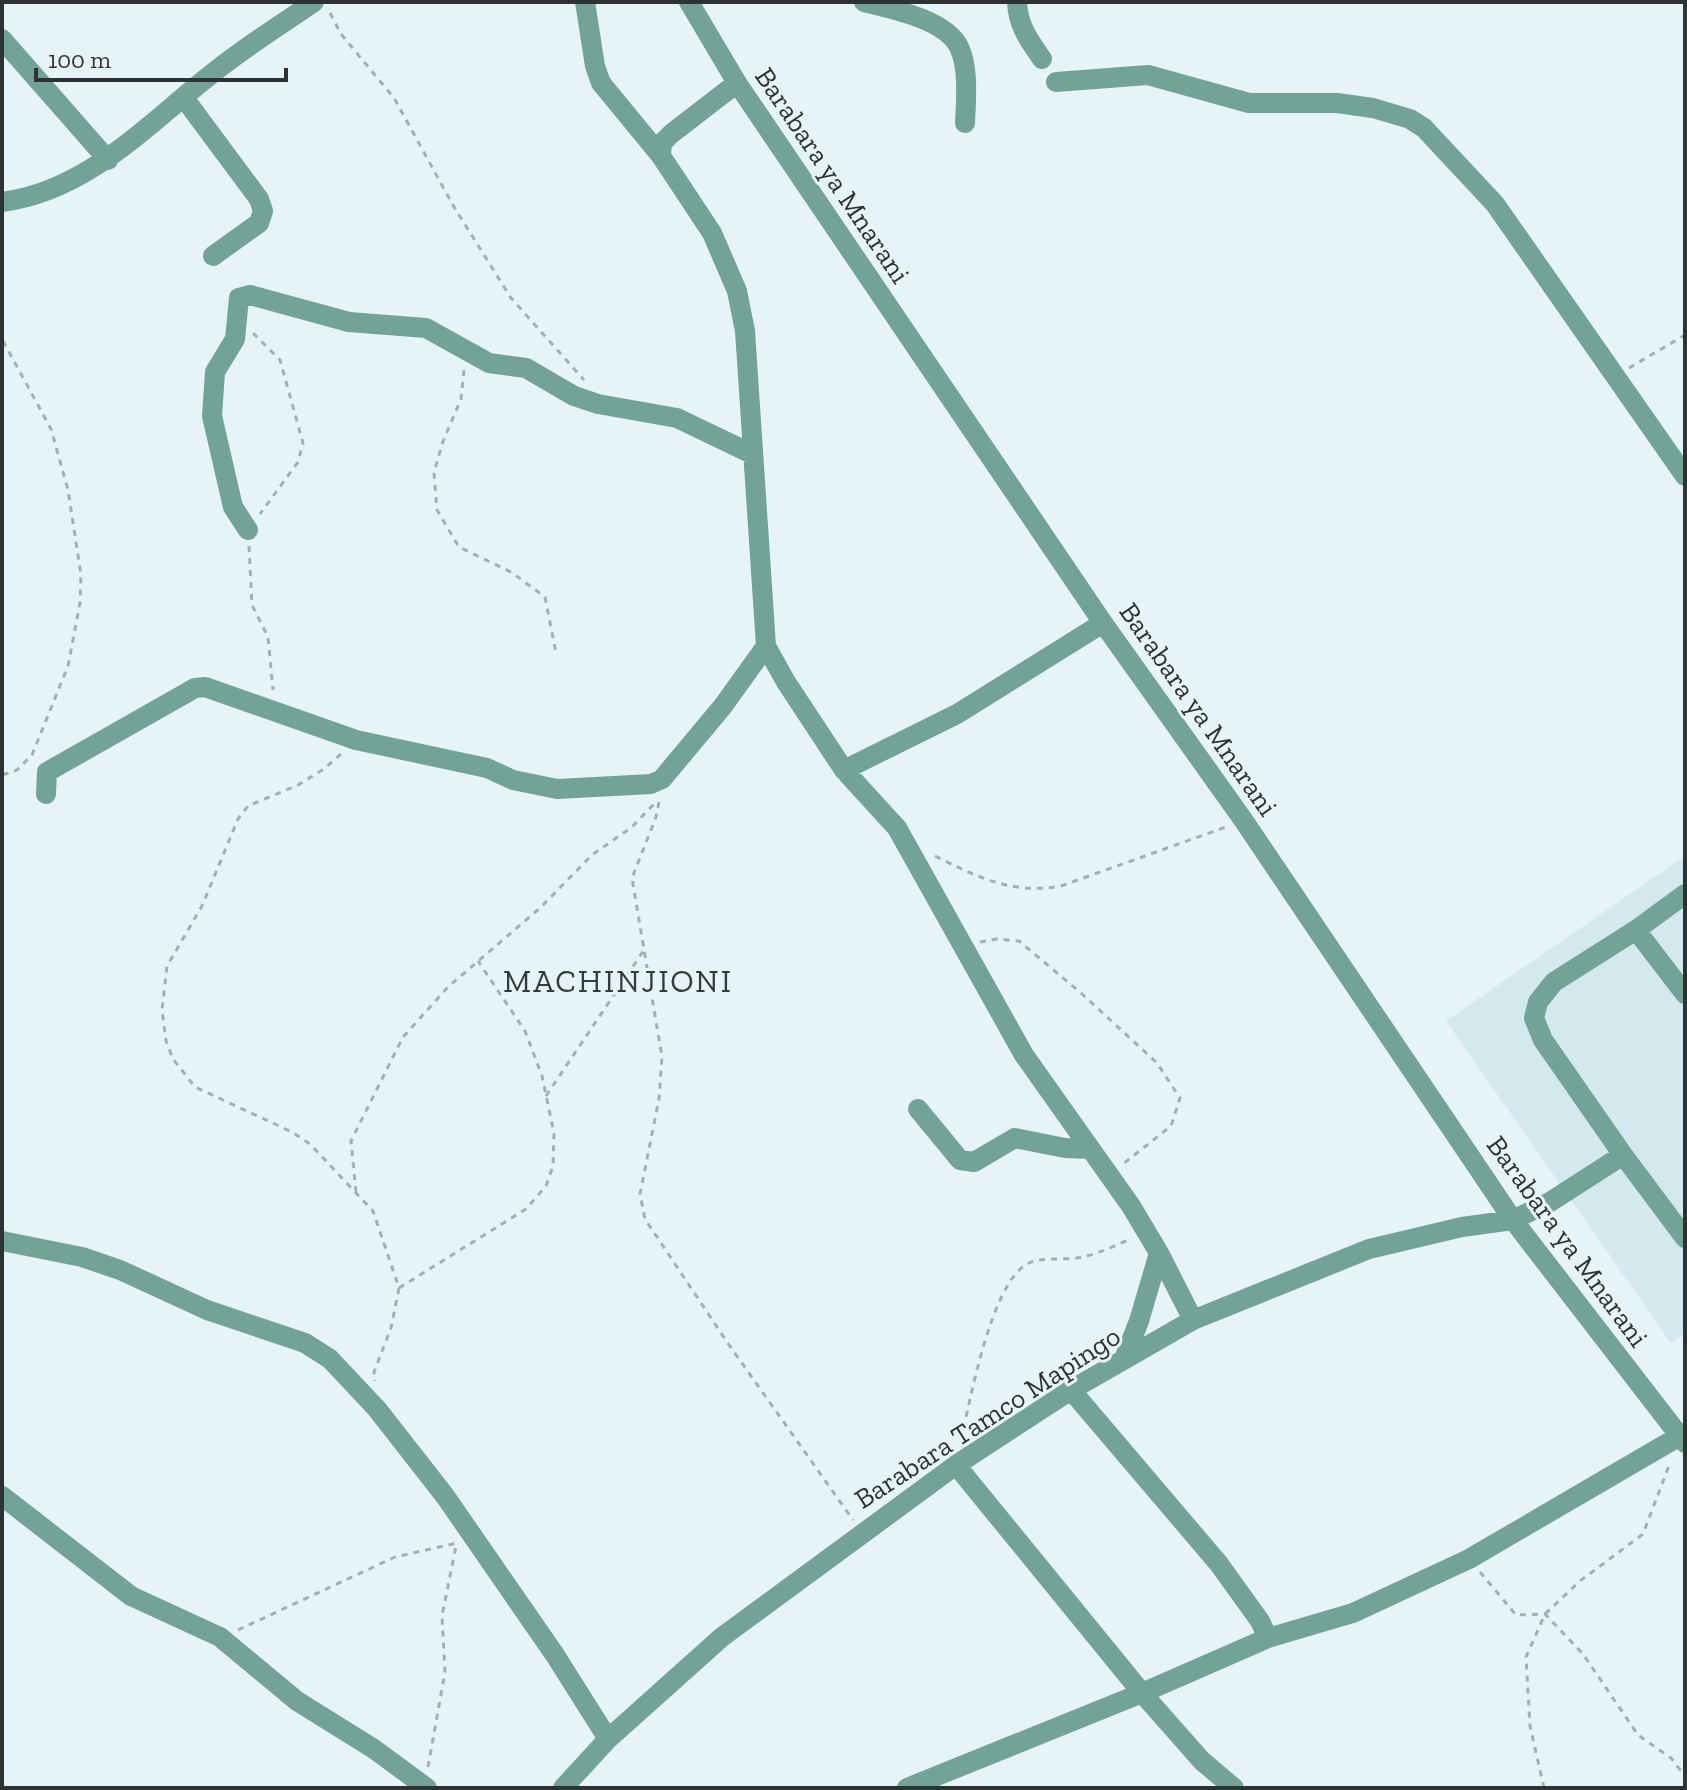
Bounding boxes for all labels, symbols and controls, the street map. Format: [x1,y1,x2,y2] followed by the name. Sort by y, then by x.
[36,32,286,82] scale bar
[48,45,111,74] text: 100 m
[748,61,917,289] street label: Barabara ya Mnarani
[1113,596,1285,822] street label: Barabara ya Mnarani
[503,962,733,1000] district label: MACHINJIONI
[1480,1129,1655,1353] street label: Barabara ya Mnarani
[848,1319,1126,1516] street label: Barabara Tamco Mapingo

